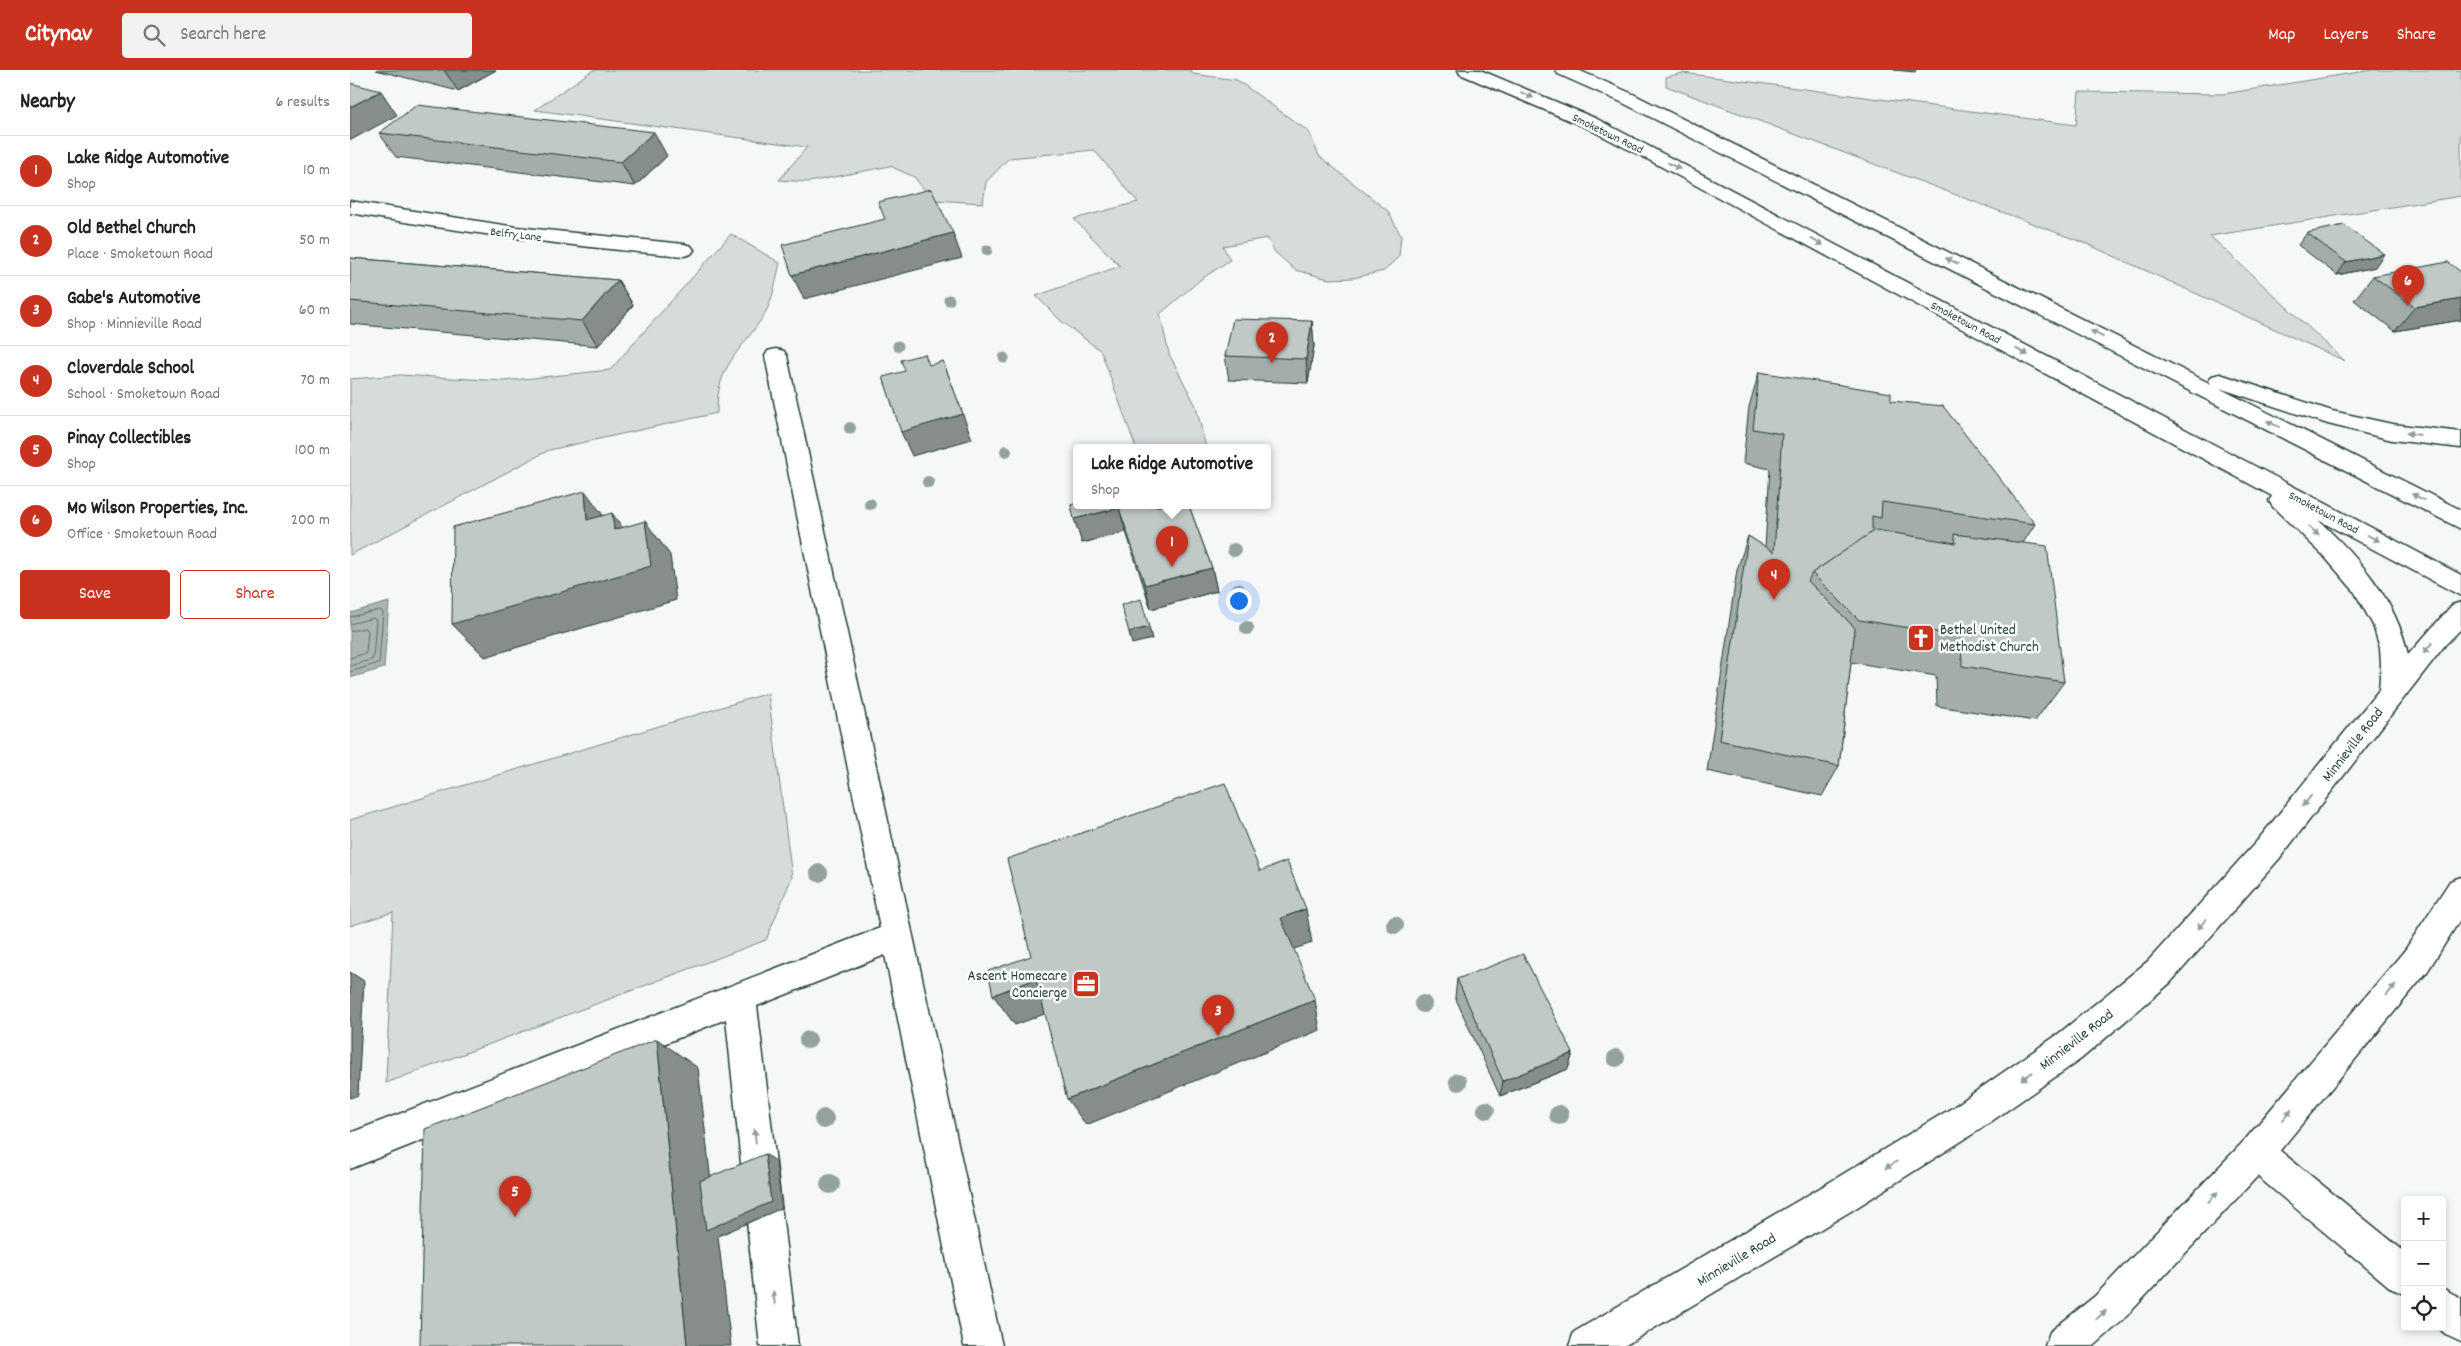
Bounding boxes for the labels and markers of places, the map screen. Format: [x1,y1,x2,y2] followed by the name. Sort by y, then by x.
[2392,265,2424,306] pin: 6
[1256,322,1288,363] pin: 2
[1156,526,1188,567] pin: 1
[1758,559,1790,600] pin: 4
[1940,620,2039,659] place label: Bethel United Methodist Church
[1906,623,1936,653] church icon: Bethel United Methodist Church
[967,966,1067,1005] place label: Ascent Homecare Concierge
[1071,969,1101,999] office icon: Ascent Homecare Concierge
[1202,995,1234,1036] pin: 3
[499,1176,531,1217] pin: 5

